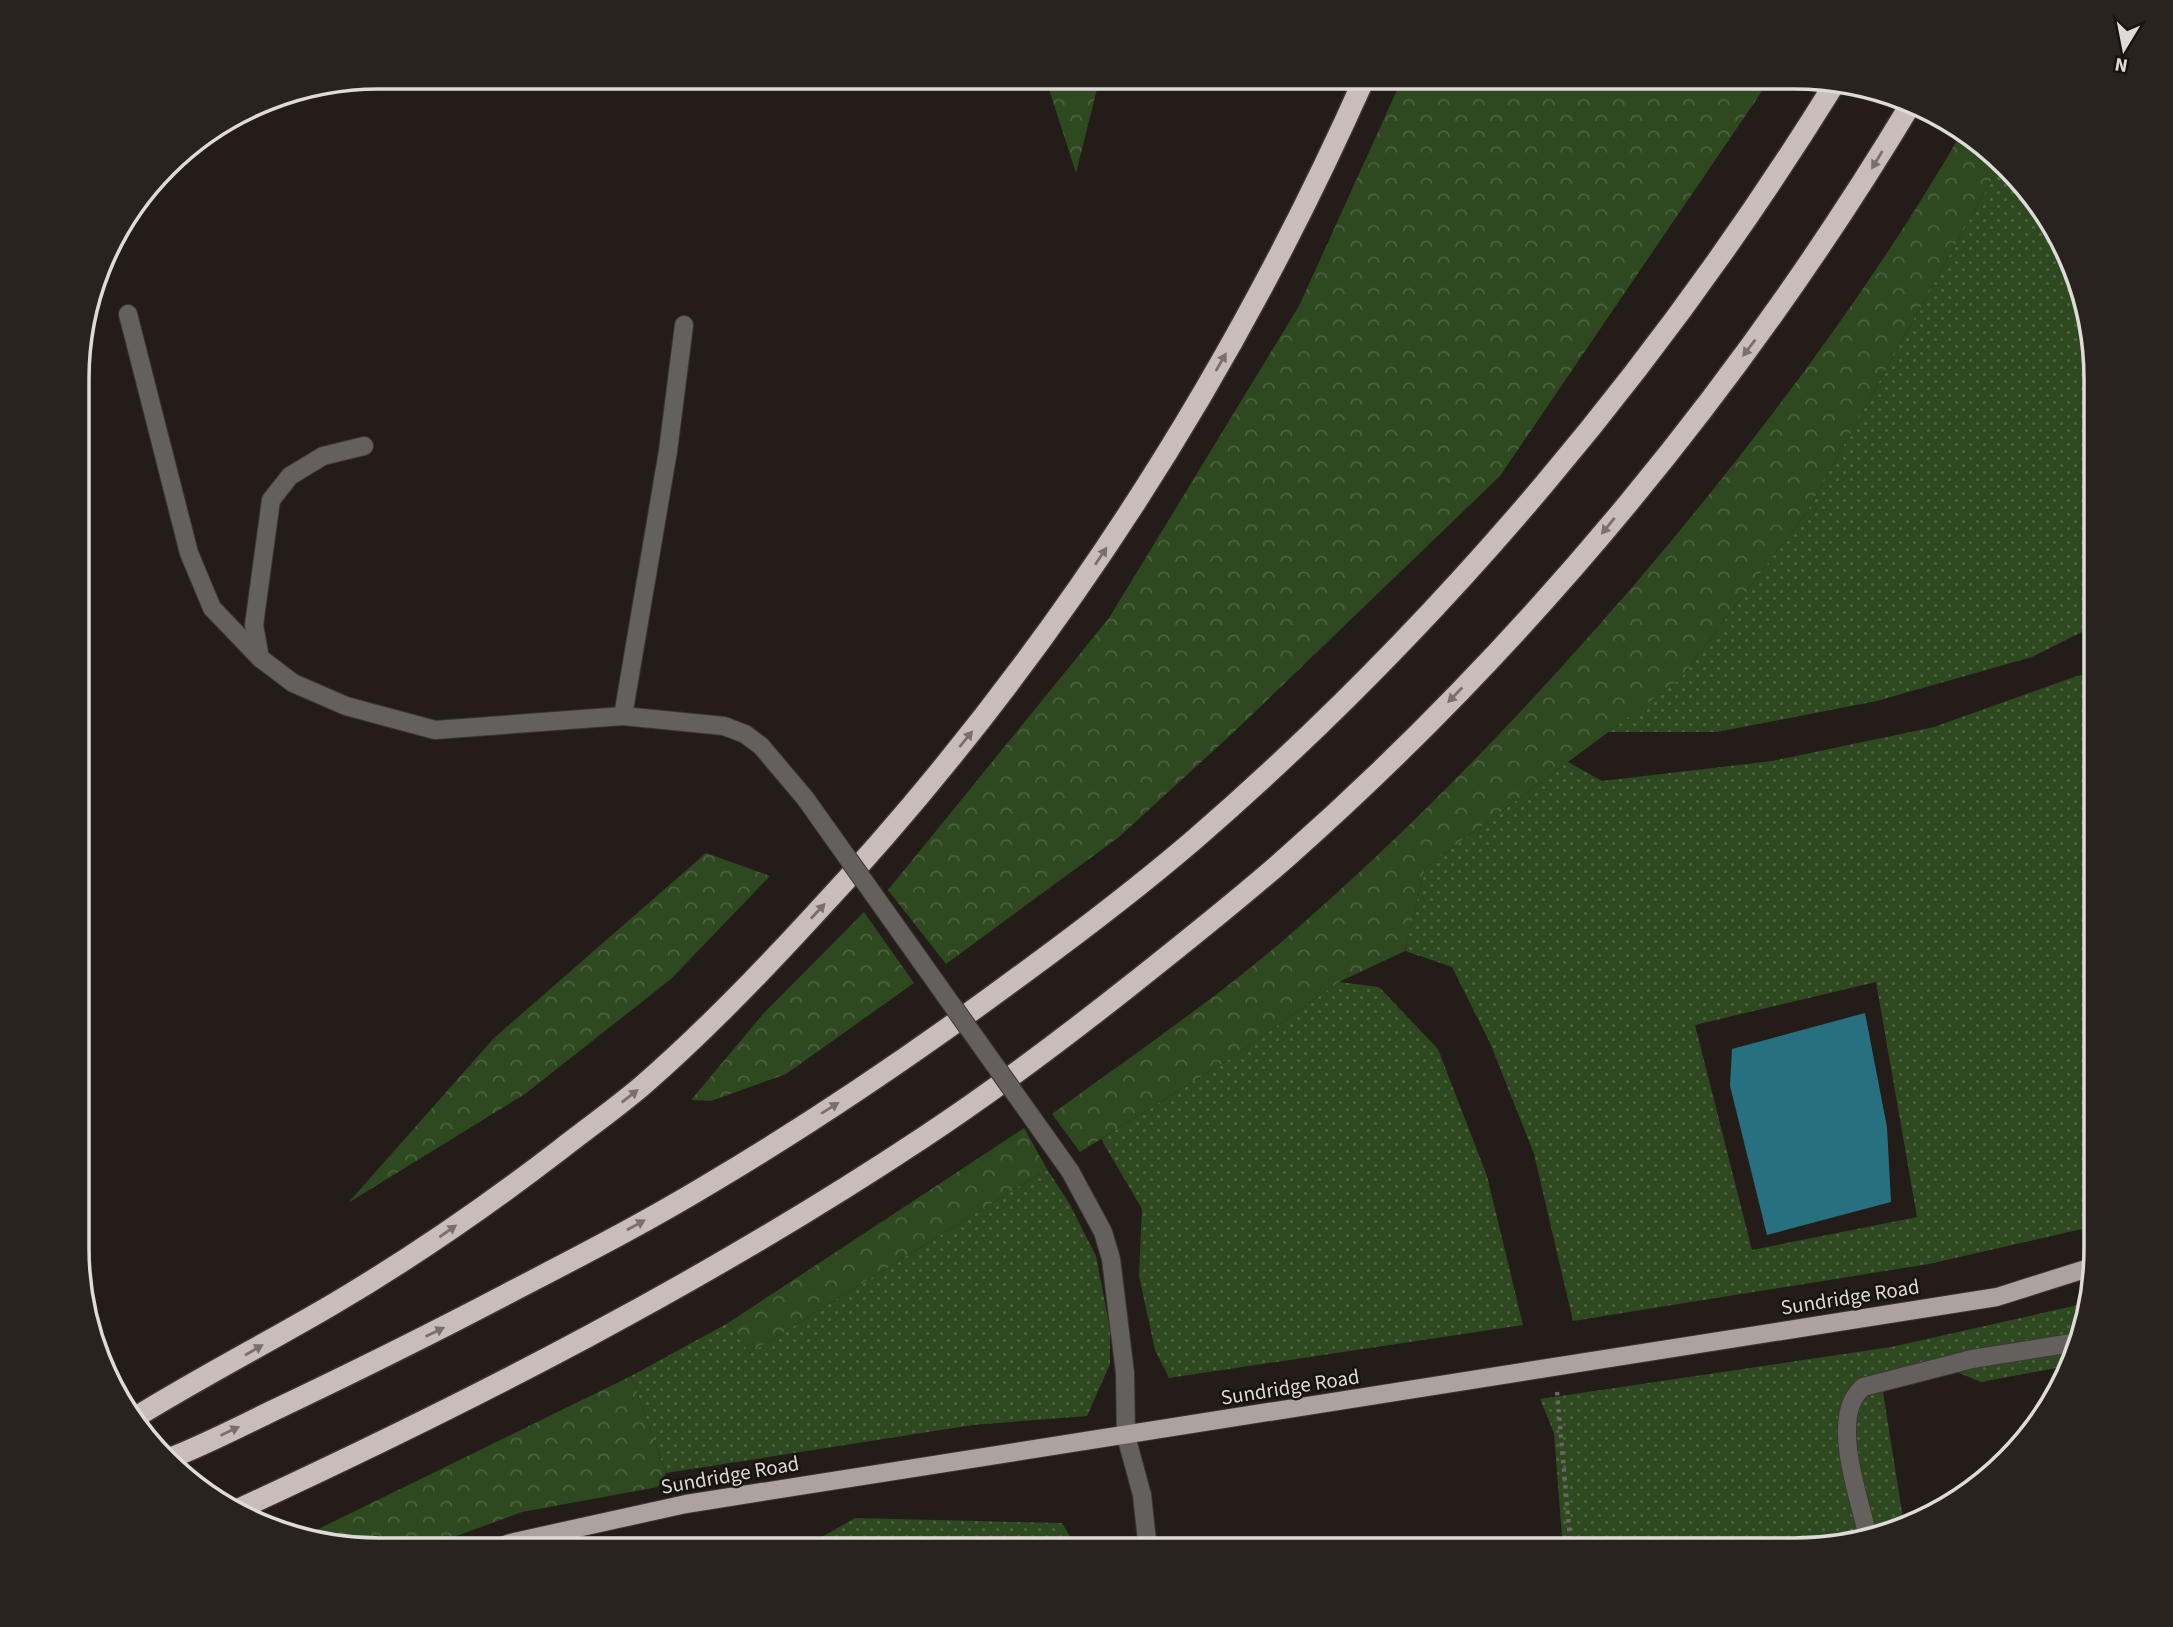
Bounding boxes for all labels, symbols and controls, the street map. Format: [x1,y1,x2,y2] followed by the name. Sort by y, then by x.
[2089,14,2159,84] north arrow
[2113,50,2130,79] text: N
[1871,151,1883,170] one-way arrow
[1742,339,1756,357] one-way arrow
[1215,353,1227,372] one-way arrow
[1601,518,1616,535] one-way arrow
[1095,546,1108,566] one-way arrow
[1447,687,1463,703] one-way arrow
[959,730,974,748] one-way arrow
[810,902,826,920] one-way arrow
[621,1089,639,1103] one-way arrow
[821,1101,840,1114] one-way arrow
[626,1219,645,1231] one-way arrow
[439,1224,457,1238] one-way arrow
[1779,1271,1921,1323] street label: Sundridge Road
[425,1326,445,1337] one-way arrow
[244,1344,263,1356] one-way arrow
[1219,1361,1361,1413] street label: Sundridge Road
[220,1425,240,1437] one-way arrow
[659,1448,801,1502] street label: Sundridge Road

